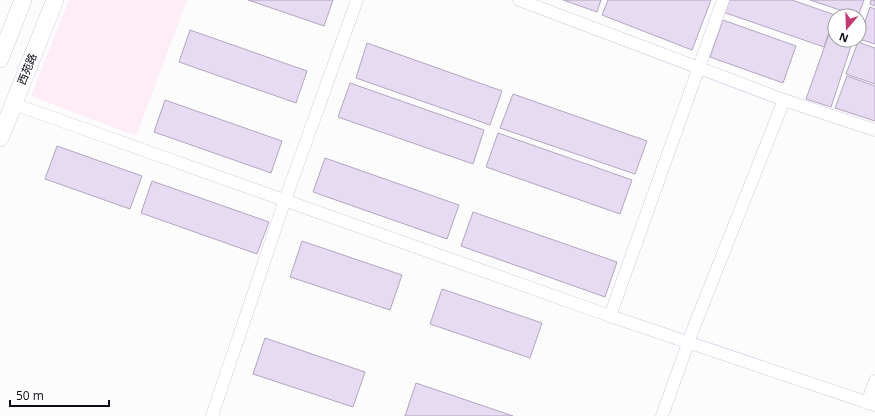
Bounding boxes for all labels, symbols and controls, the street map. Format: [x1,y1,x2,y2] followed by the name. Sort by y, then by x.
[827,8,867,48] north arrow
[837,29,850,46] text: N
[13,51,40,87] street label: 西苑路
[10,382,109,408] scale bar
[16,387,44,404] text: 50 m

